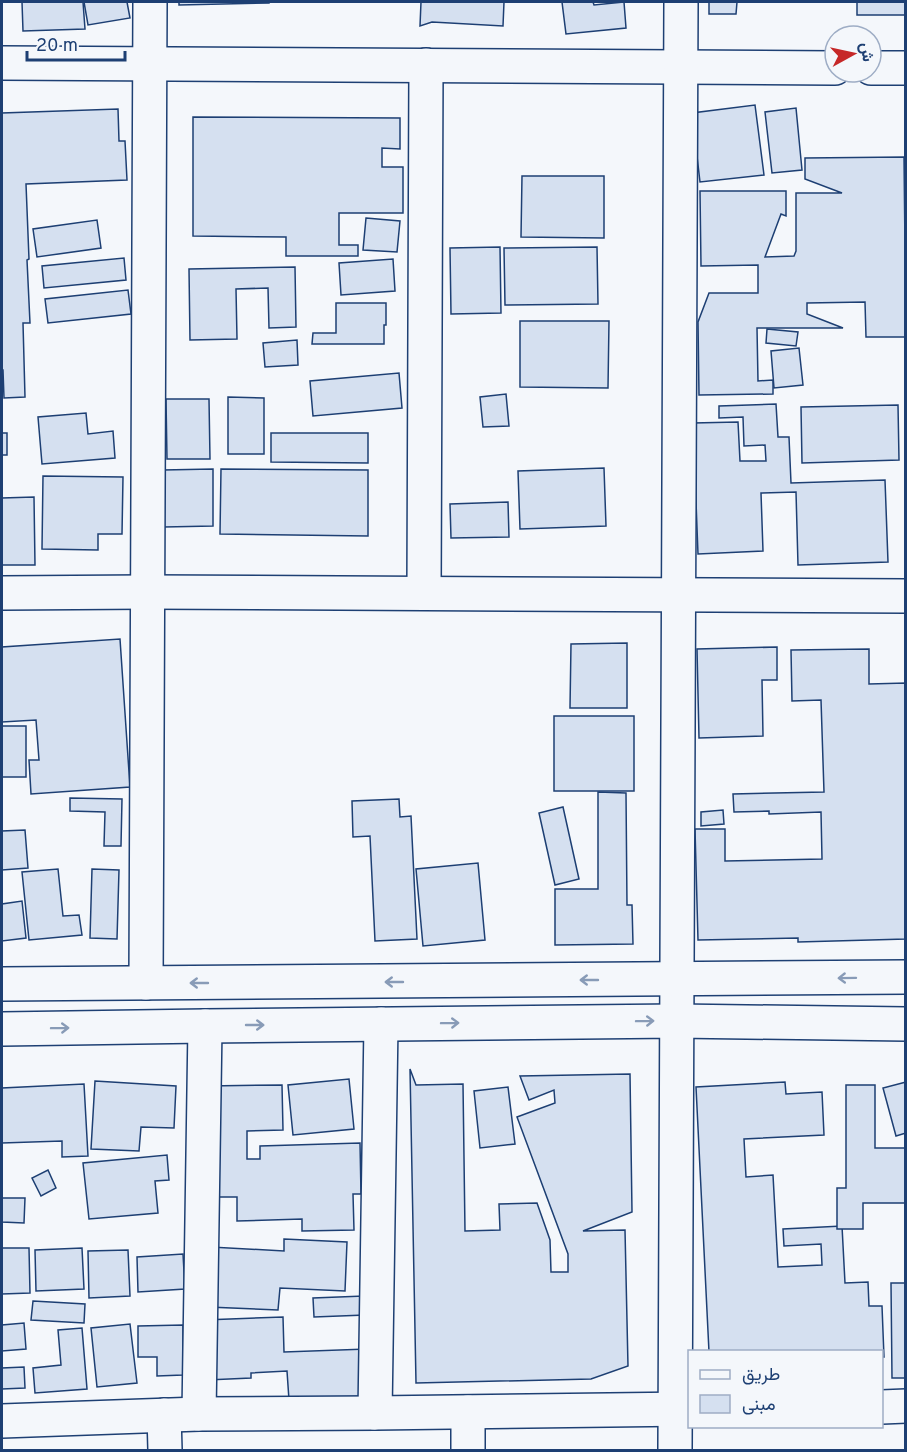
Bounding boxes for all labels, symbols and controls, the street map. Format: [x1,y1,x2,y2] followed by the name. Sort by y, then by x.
[27,24,124,62] scale bar
[823,24,883,84] north arrow
[36,35,78,58] text: 20 m
[855,41,877,63] text: ش
[838,972,858,984] one-way arrow
[580,974,600,986] one-way arrow
[385,976,405,988] one-way arrow
[190,977,210,989] one-way arrow
[634,1015,654,1027] one-way arrow
[439,1017,459,1029] one-way arrow
[244,1019,264,1031] one-way arrow
[49,1022,69,1034] one-way arrow
[688,1350,883,1428] legend
[742,1364,780,1387] text: طريق
[742,1394,776,1417] text: مبنى

